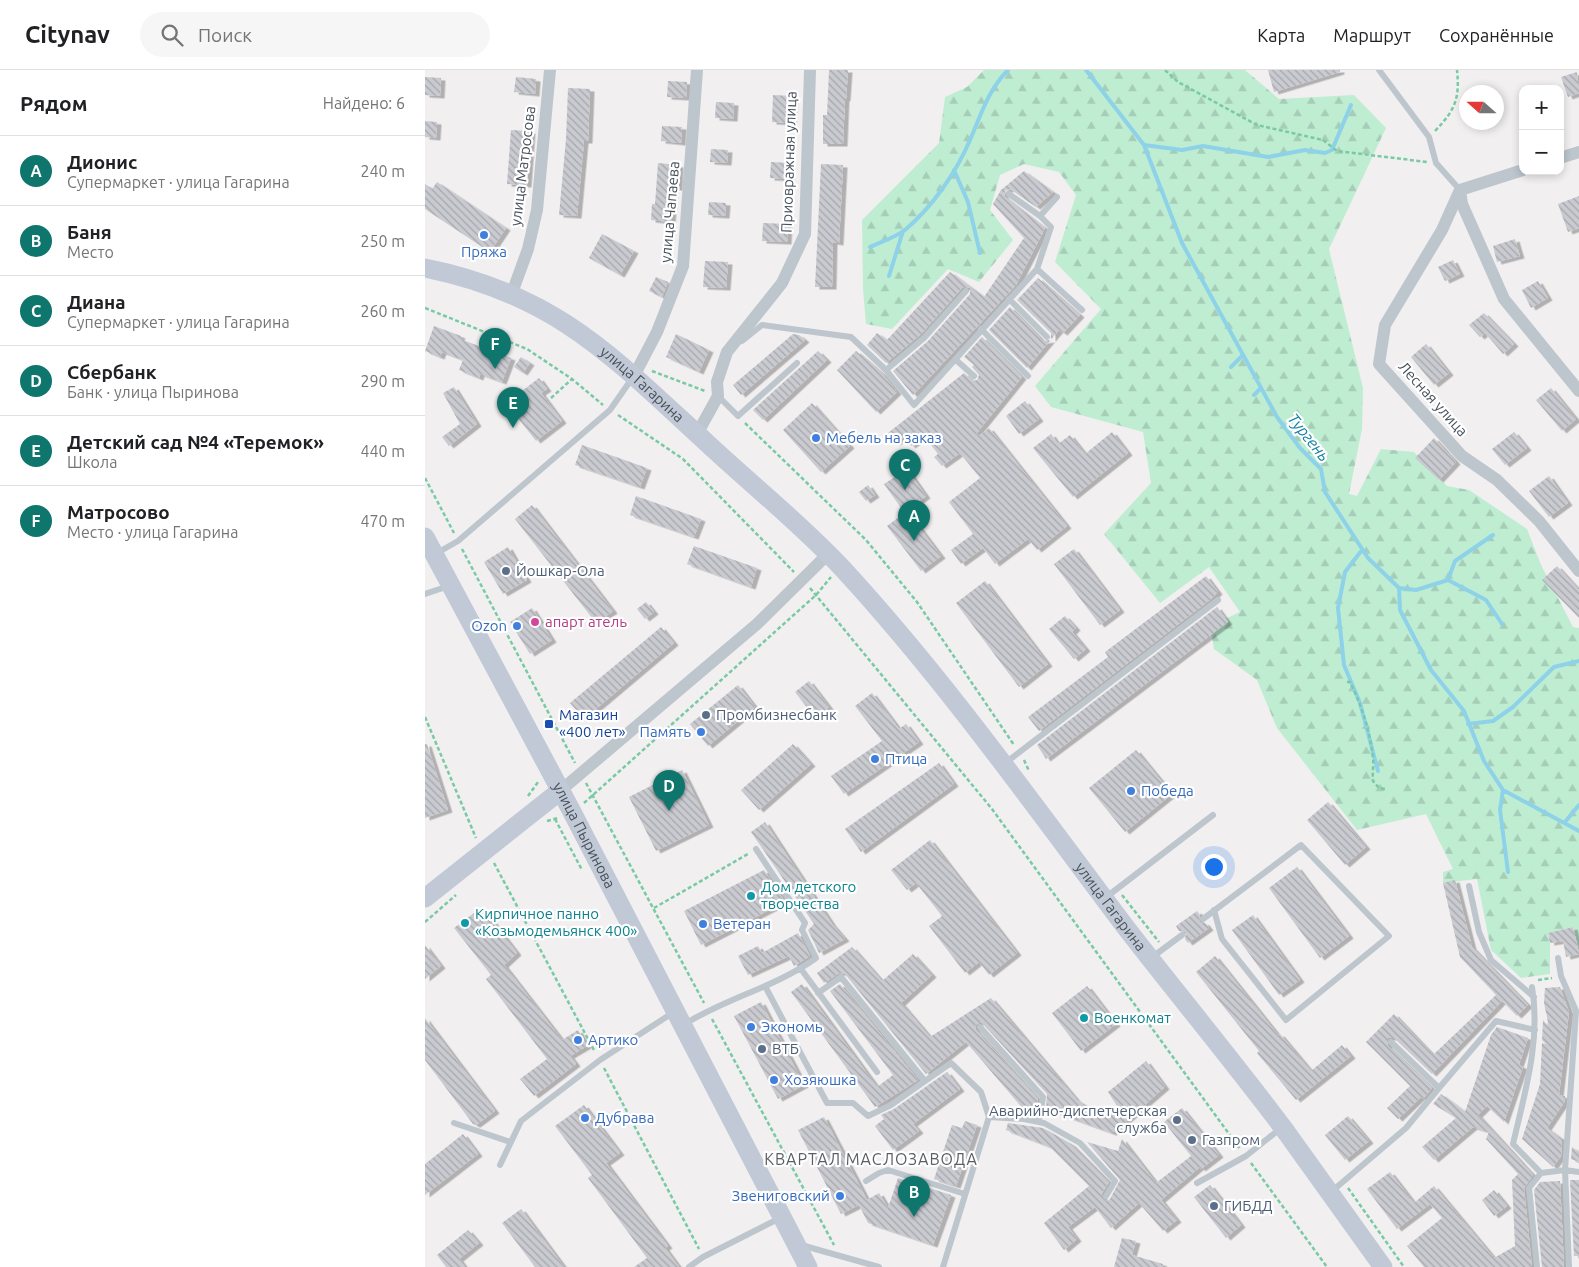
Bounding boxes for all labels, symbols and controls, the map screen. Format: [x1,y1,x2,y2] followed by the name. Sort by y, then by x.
[140,12,490,57] search box
[25,21,110,48] text: Citynav
[158,21,186,49] icon: search
[198,24,252,46] text: Поиск
[1257,25,1305,45] text: Карта
[1333,25,1411,45] text: Маршрут
[1439,25,1554,45] text: Сохранённые
[1459,85,1504,130] north arrow
[1519,85,1564,175] map controls
[1519,85,1564,130] button: +
[20,91,88,115] text: Рядом
[778,91,799,233] street label: Приовражная улица
[323,94,405,112] text: Найдено: 6
[507,105,538,227] street label: улица Матросова
[1519,130,1564,175] button: −
[67,151,137,173] text: Дионис
[657,160,682,264] street label: улица Чапаева
[30,162,42,180] text: A
[360,162,405,180] text: 240 m
[67,173,290,191] text: Супермаркет · улица Гагарина
[67,221,112,243] text: Баня
[478,229,490,241] marker: Пряжа
[31,232,41,250] text: B
[360,232,405,250] text: 250 m
[67,243,114,261] text: Место
[461,243,507,260] place label: Пряжа
[67,291,126,313] text: Диана
[31,302,41,320] text: C
[360,302,405,320] text: 260 m
[67,313,290,331] text: Супермаркет · улица Гагарина
[479,328,511,369] pin: F
[597,342,688,426] street label: улица Гагарина
[1395,358,1471,440] street label: Лесная улица
[67,361,157,383] text: Сбербанк
[30,372,42,390] text: D
[360,372,405,390] text: 290 m
[67,383,239,401] text: Банк · улица Пыринова
[497,387,529,428] pin: E
[1284,409,1334,465] water label: Тургень
[826,429,942,446] place label: Мебель на заказ
[67,431,324,453] text: Детский сад №4 «Теремок»
[810,432,822,444] marker: Мебель на заказ
[31,442,41,460] text: E
[360,442,405,460] text: 440 m
[889,449,921,490] pin: C
[67,453,117,471] text: Школа
[898,500,930,541] pin: A
[67,501,170,523] text: Матросово
[32,512,41,530] text: F
[360,512,405,530] text: 470 m
[67,523,238,541] text: Место · улица Гагарина
[516,562,605,579] place label: Йошкар-Ола
[500,565,512,577] marker: Йошкар-Ола
[545,613,627,630] place label: апарт атель
[529,616,541,628] marker: апарт атель
[471,617,507,634] place label: Ozon
[511,620,523,632] marker: Ozon
[559,706,626,740] place label: Магазин «400 лет»
[716,706,837,723] place label: Промбизнесбанк
[700,709,712,721] marker: Промбизнесбанк
[543,718,555,730] marker: Магазин «400 лет»
[640,723,691,740] place label: Память
[695,726,707,738] marker: Память
[885,750,927,767] place label: Птица
[869,753,881,765] marker: Птица
[653,770,685,811] pin: D
[550,779,619,891] street label: улица Пыринова
[1141,782,1194,799] place label: Победа
[1125,785,1137,797] marker: Победа
[1201,854,1227,880] your location
[1072,859,1150,954] street label: улица Гагарина
[761,878,856,912] place label: Дом детского творчества
[745,890,757,902] marker: Дом детского творчества
[475,905,637,939] place label: Кирпичное панно «Козьмодемьянск 400»
[713,915,771,932] place label: Ветеран
[459,917,471,929] marker: Кирпичное панно «Козьмодемьянск 400»
[697,918,709,930] marker: Ветеран
[1094,1009,1171,1026] place label: Военкомат
[1078,1012,1090,1024] marker: Военкомат
[761,1018,823,1035] place label: Экономь
[745,1021,757,1033] marker: Экономь
[588,1031,638,1048] place label: Артико
[572,1034,584,1046] marker: Артико
[772,1040,799,1057] place label: ВТБ
[756,1043,768,1055] marker: ВТБ
[784,1071,856,1088] place label: Хозяюшка
[768,1074,780,1086] marker: Хозяюшка
[989,1102,1167,1136] place label: Аварийно-диспетчерская служба
[595,1109,654,1126] place label: Дубрава
[579,1112,591,1124] marker: Дубрава
[1171,1114,1183,1126] marker: Аварийно-диспетчерская служба
[1202,1131,1260,1148] place label: Газпром
[1186,1134,1198,1146] marker: Газпром
[764,1150,978,1168] district label: КВАРТАЛ МАСЛОЗАВОДА
[898,1176,930,1217] pin: B
[732,1187,830,1204] place label: Звениговский
[834,1190,846,1202] marker: Звениговский
[1224,1197,1273,1214] place label: ГИБДД
[1208,1200,1220,1212] marker: ГИБДД

